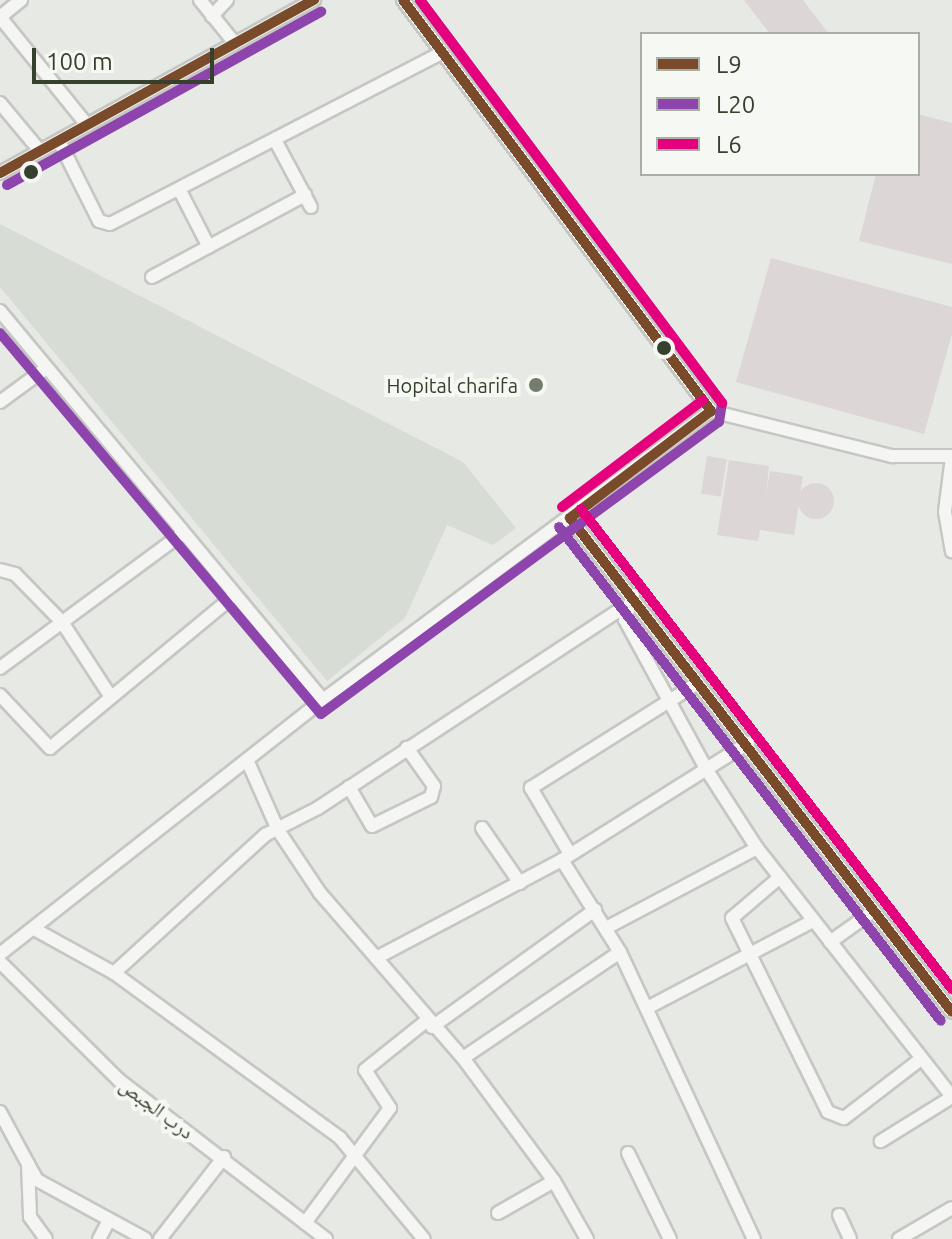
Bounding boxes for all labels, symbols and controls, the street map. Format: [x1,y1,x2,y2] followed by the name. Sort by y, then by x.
[36,32,218,82] scale bar
[640,32,920,176] legend
[46,48,113,75] text: 100 m
[716,51,742,78] text: L9
[716,91,755,118] text: L20
[716,131,742,158] text: L6
[23,164,39,180] unlabelled marker
[656,340,672,356] unlabelled marker
[387,373,518,397] place label: Hopital charifa
[525,374,547,396] marker: Hopital charifa
[115,1072,199,1144] street label: درب الجبص

